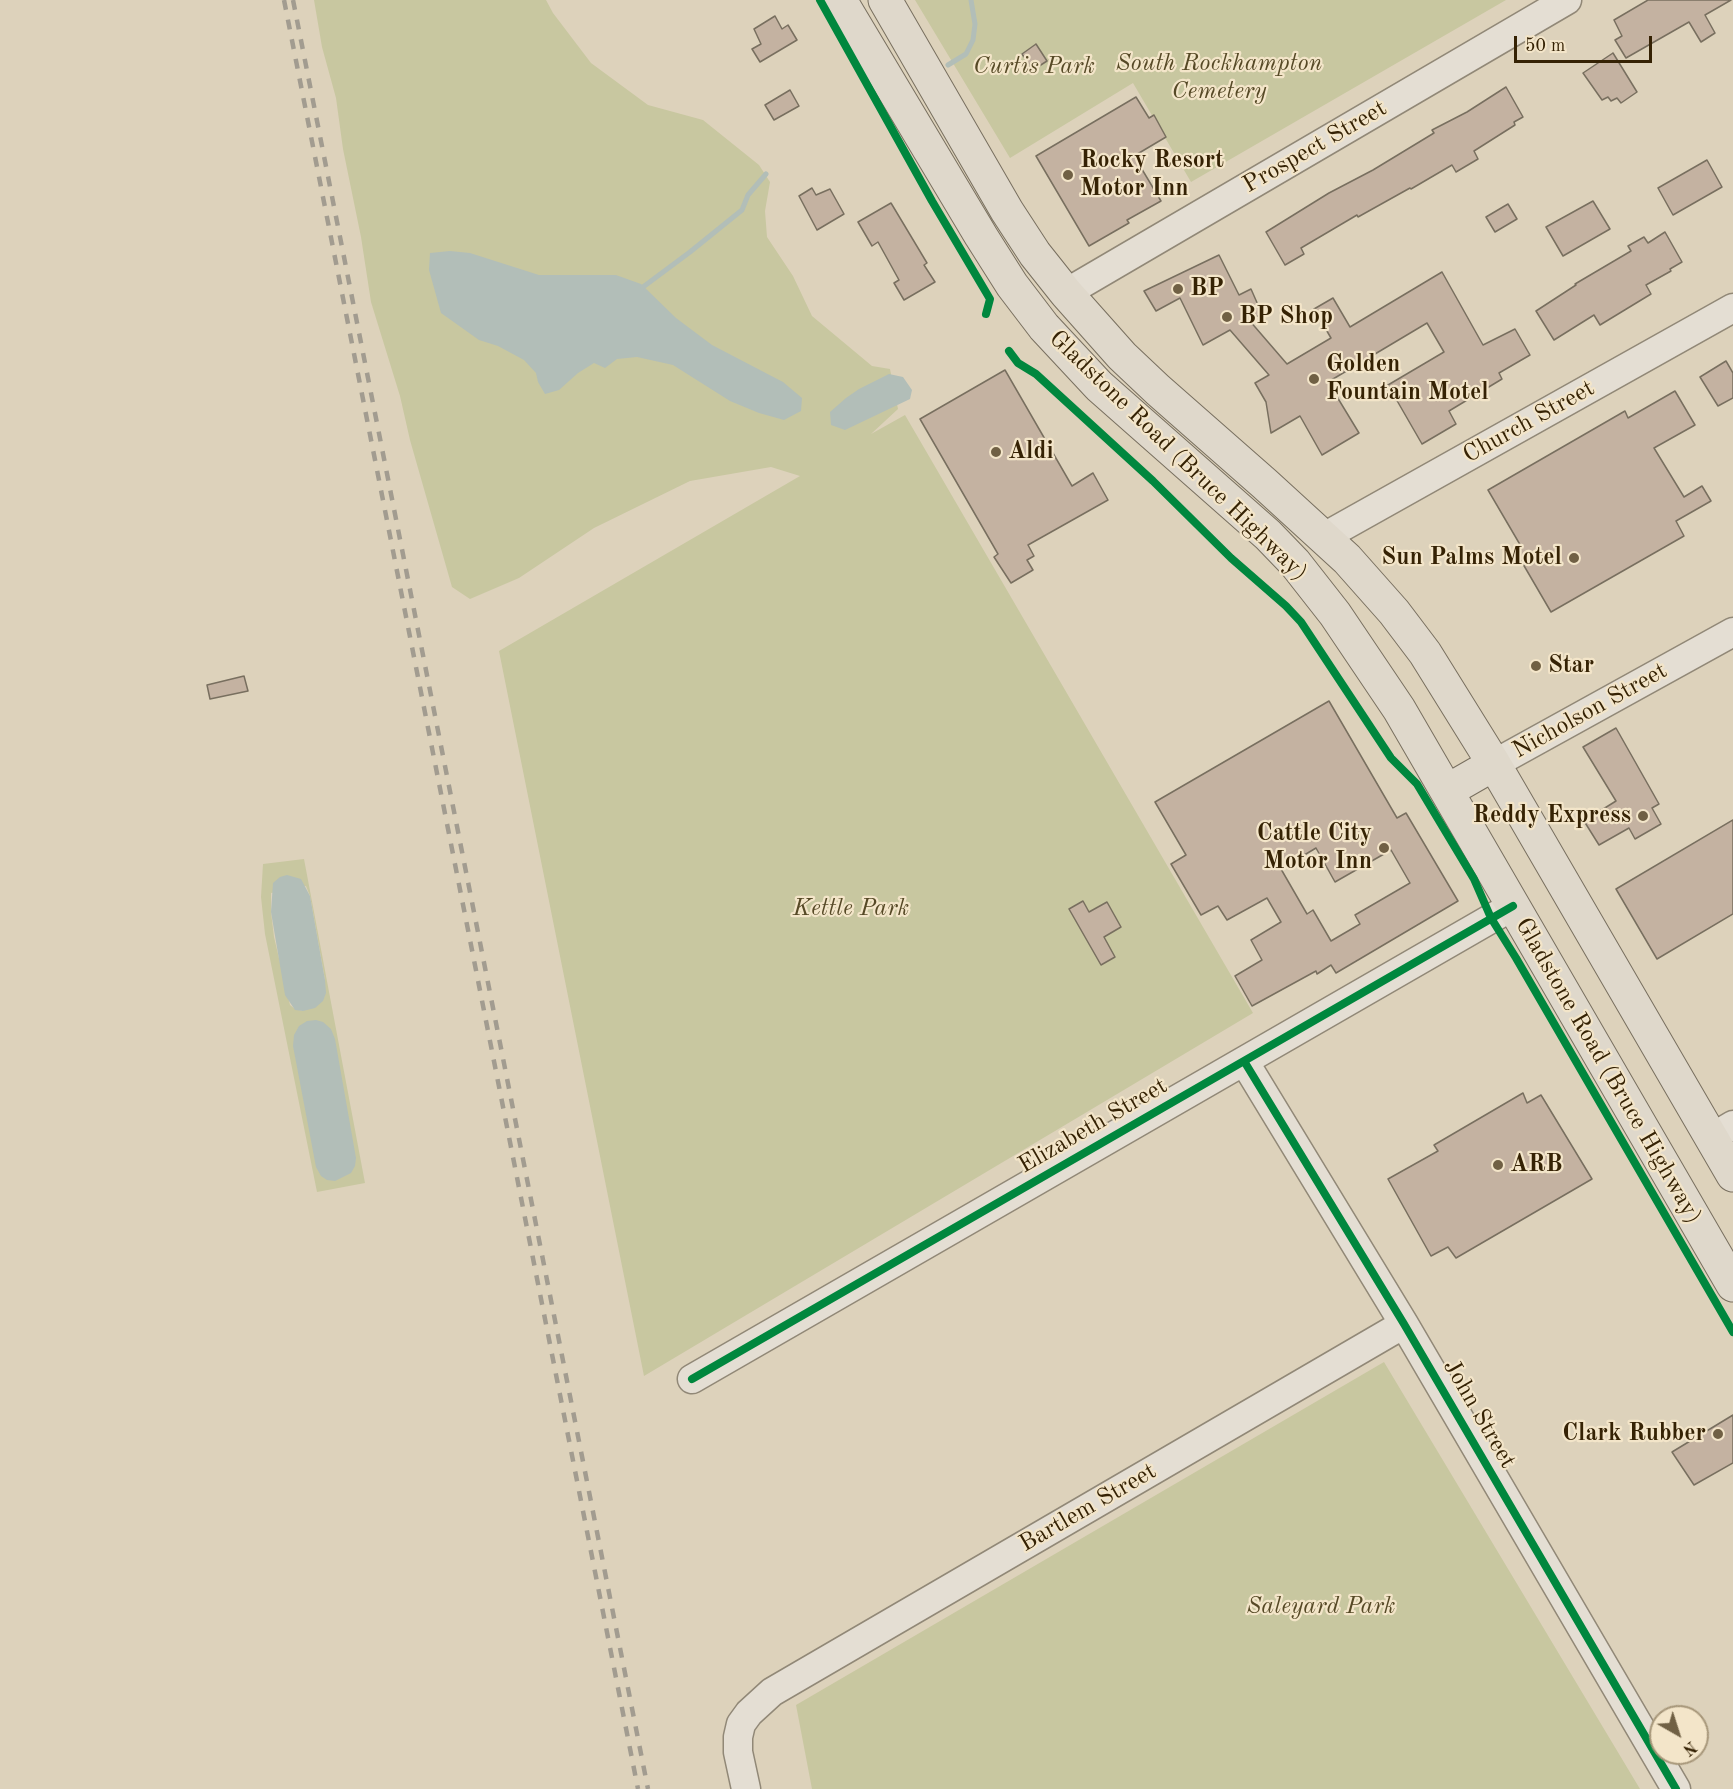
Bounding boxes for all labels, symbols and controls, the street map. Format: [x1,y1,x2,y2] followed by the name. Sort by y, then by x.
[1517,24,1655,62] scale bar
[1525,37,1565,55] text: 50 m
[1116,50,1322,106] park label: South Rockhampton Cemetery
[973,53,1095,81] park label: Curtis Park
[1238,94,1392,200] street label: Prospect Street
[1080,147,1224,203] place label: Rocky Resort Motor Inn
[1061,168,1075,182] marker: Rocky Resort Motor Inn
[1190,275,1224,303] place label: BP
[1171,282,1185,296] marker: BP
[1239,303,1333,331] place label: BP Shop
[1220,310,1234,324] marker: BP Shop
[1043,325,1313,587] street label: Gladstone Road (Bruce Highway)
[1326,351,1489,407] place label: Golden Fountain Motel
[1307,372,1321,386] marker: Golden Fountain Motel
[1458,374,1600,470] street label: Church Street
[1008,438,1054,466] place label: Aldi
[989,445,1003,459] marker: Aldi
[1381,544,1562,572] place label: Sun Palms Motel
[1567,551,1581,565] marker: Sun Palms Motel
[1548,652,1594,680] place label: Star
[1508,657,1672,765] street label: Nicholson Street
[1529,659,1543,673] marker: Star
[1473,802,1631,830] place label: Reddy Express
[1636,809,1650,823] marker: Reddy Express
[1257,820,1372,876] place label: Cattle City Motor Inn
[1377,841,1391,855] marker: Cattle City Motor Inn
[793,895,909,923] park label: Kettle Park
[1508,913,1708,1229] street label: Gladstone Road (Bruce Highway)
[1013,1072,1173,1180] street label: Elizabeth Street
[1510,1151,1563,1179] place label: ARB
[1491,1158,1505,1172] marker: ARB
[1436,1354,1522,1474] street label: John Street
[1562,1420,1706,1448] place label: Clark Rubber
[1711,1427,1725,1441] marker: Clark Rubber
[1014,1457,1162,1559] street label: Bartlem Street
[1246,1593,1396,1621] park label: Saleyard Park
[1649,1705,1709,1765] north arrow
[1679,1737,1699,1757] text: N

